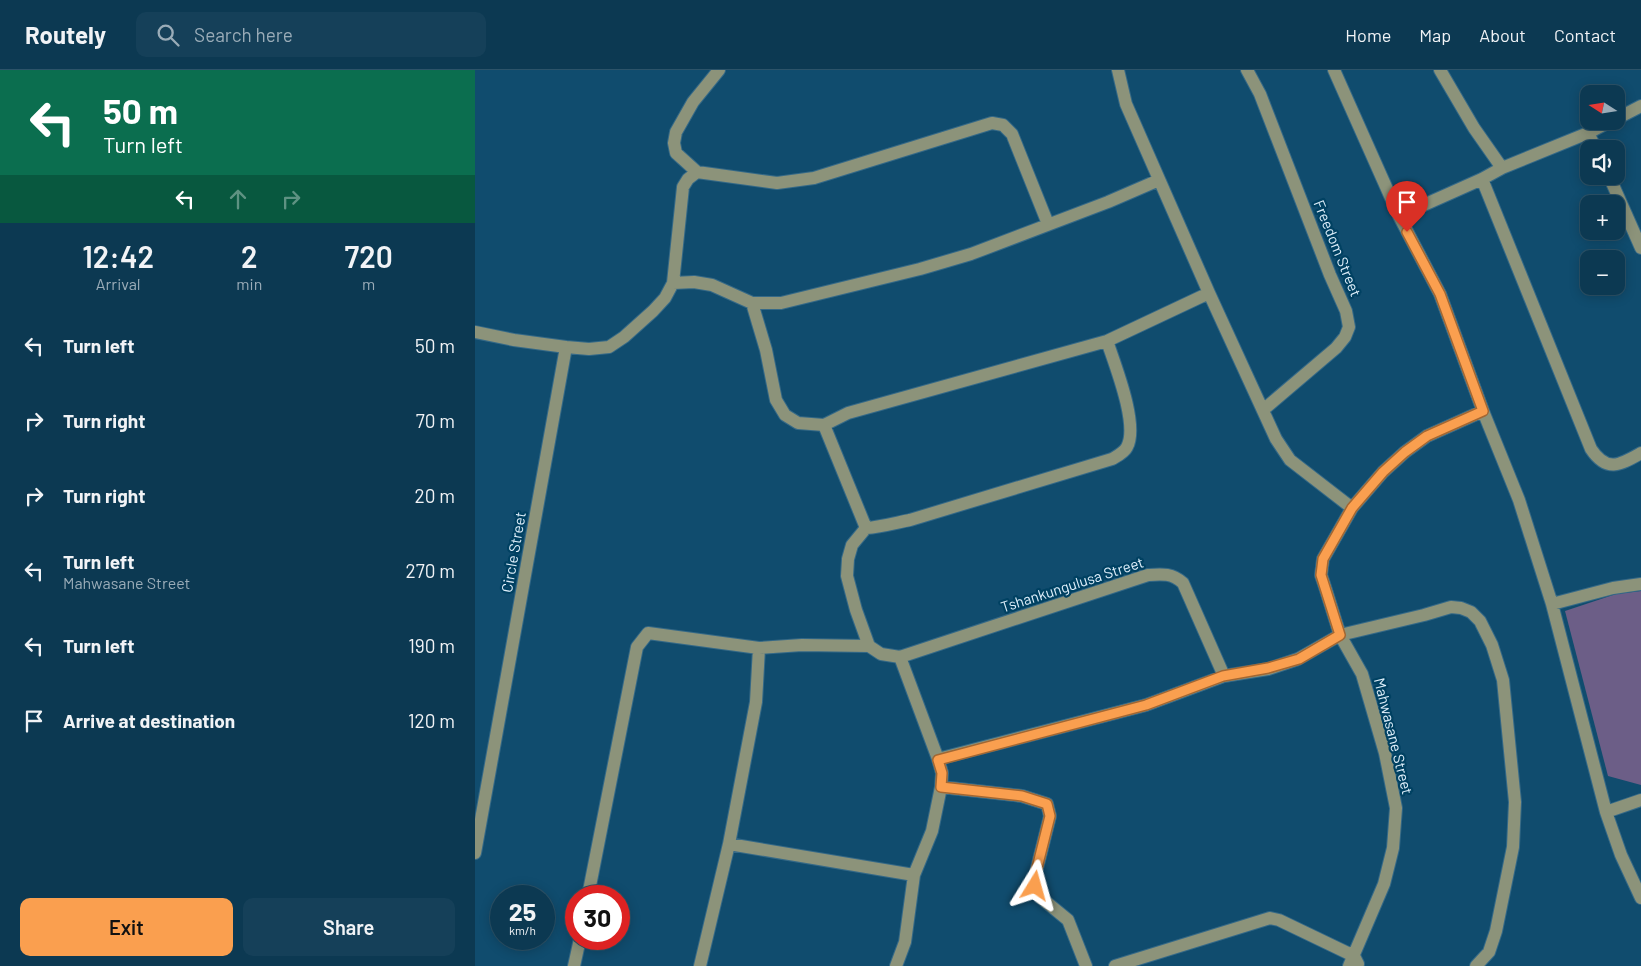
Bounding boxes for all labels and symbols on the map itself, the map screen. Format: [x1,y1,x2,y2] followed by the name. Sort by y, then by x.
[1580,85,1625,130] north arrow
[1386,181,1428,232] pin
[1310,197,1366,299] street label: Freedom Street
[497,510,529,594] street label: Circle Street
[998,552,1146,616] street label: Tshankungulusa Street
[1371,676,1417,796] street label: Mahwasane Street
[1008,859,1060,911] position arrow
[565,885,630,950] speed limit sign: 30

